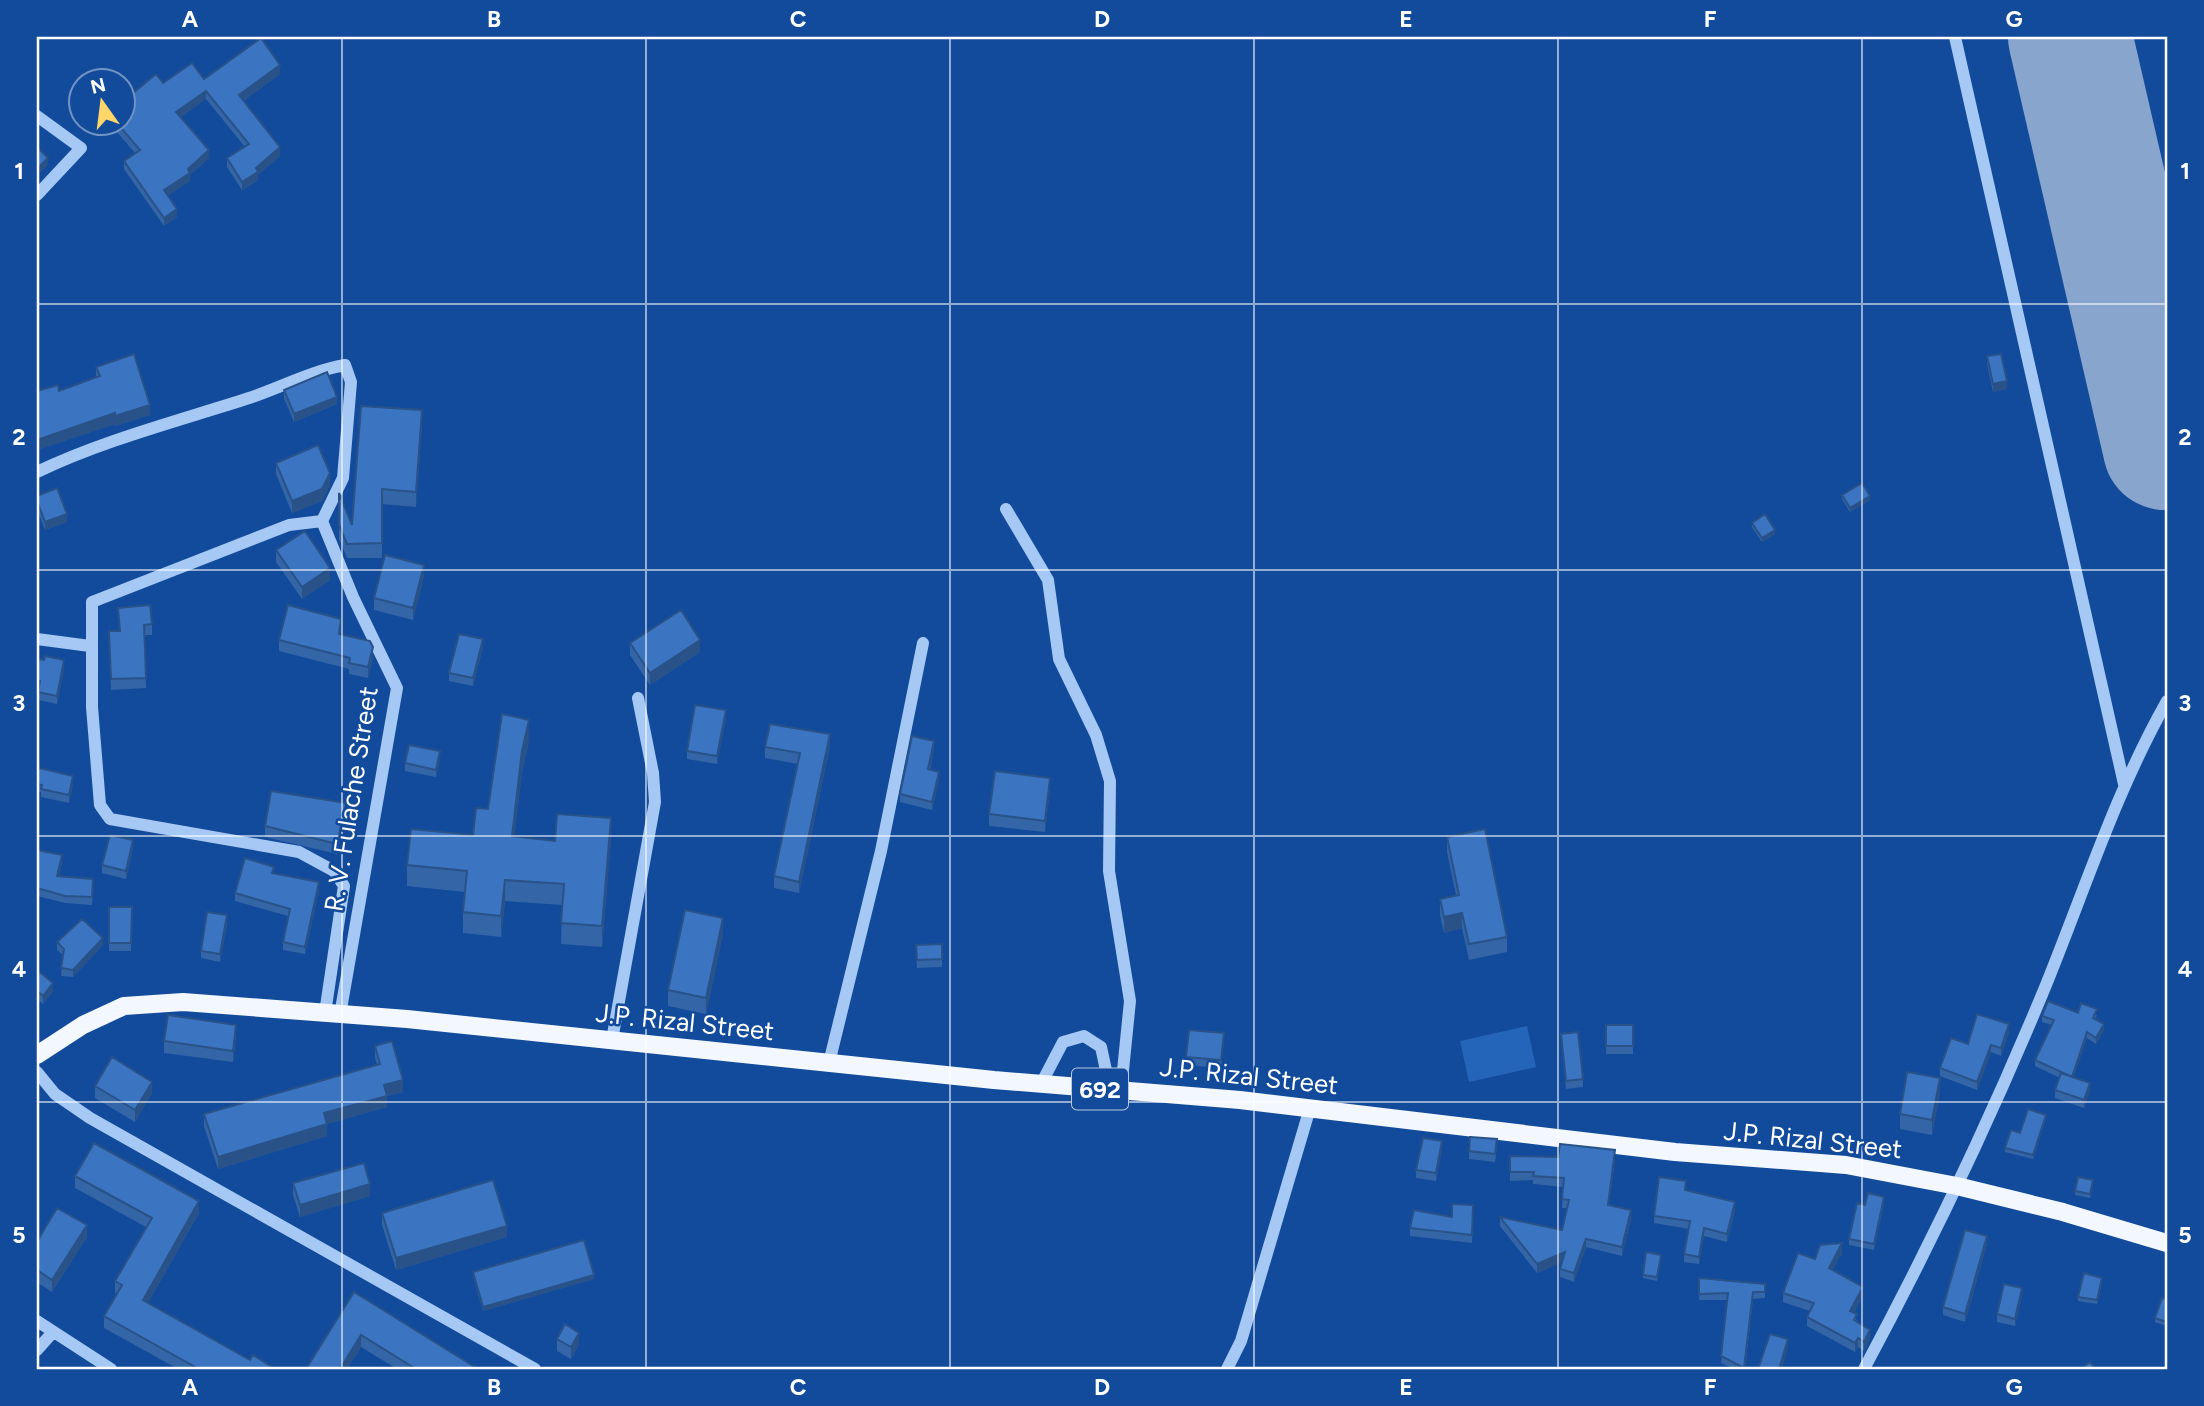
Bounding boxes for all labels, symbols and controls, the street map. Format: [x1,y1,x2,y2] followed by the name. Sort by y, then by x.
[182,5,199,33] text: A
[487,5,501,33] text: B
[790,5,807,33] text: C
[1094,5,1110,33] text: D
[1399,5,1413,33] text: E
[1704,5,1717,33] text: F
[2005,5,2023,33] text: G
[66,66,136,136] north arrow
[88,73,108,99] text: N
[14,157,24,185] text: 1
[2180,157,2190,185] text: 1
[12,423,26,451] text: 2
[2178,423,2192,451] text: 2
[317,684,385,914] street label: R. V. Fulache Street
[13,689,25,717] text: 3
[2179,689,2191,717] text: 3
[12,955,26,983] text: 4
[2178,955,2192,983] text: 4
[594,997,776,1047] street label: J.P. Rizal Street
[1158,1051,1340,1101] street label: J.P. Rizal Street
[1072,1069,1128,1110] road number: 692
[1722,1115,1904,1165] street label: J.P. Rizal Street
[12,1221,26,1249] text: 5
[2178,1221,2192,1249] text: 5
[182,1373,199,1401] text: A
[487,1373,501,1401] text: B
[790,1373,807,1401] text: C
[1094,1373,1110,1401] text: D
[1399,1373,1413,1401] text: E
[1704,1373,1717,1401] text: F
[2005,1373,2023,1401] text: G

